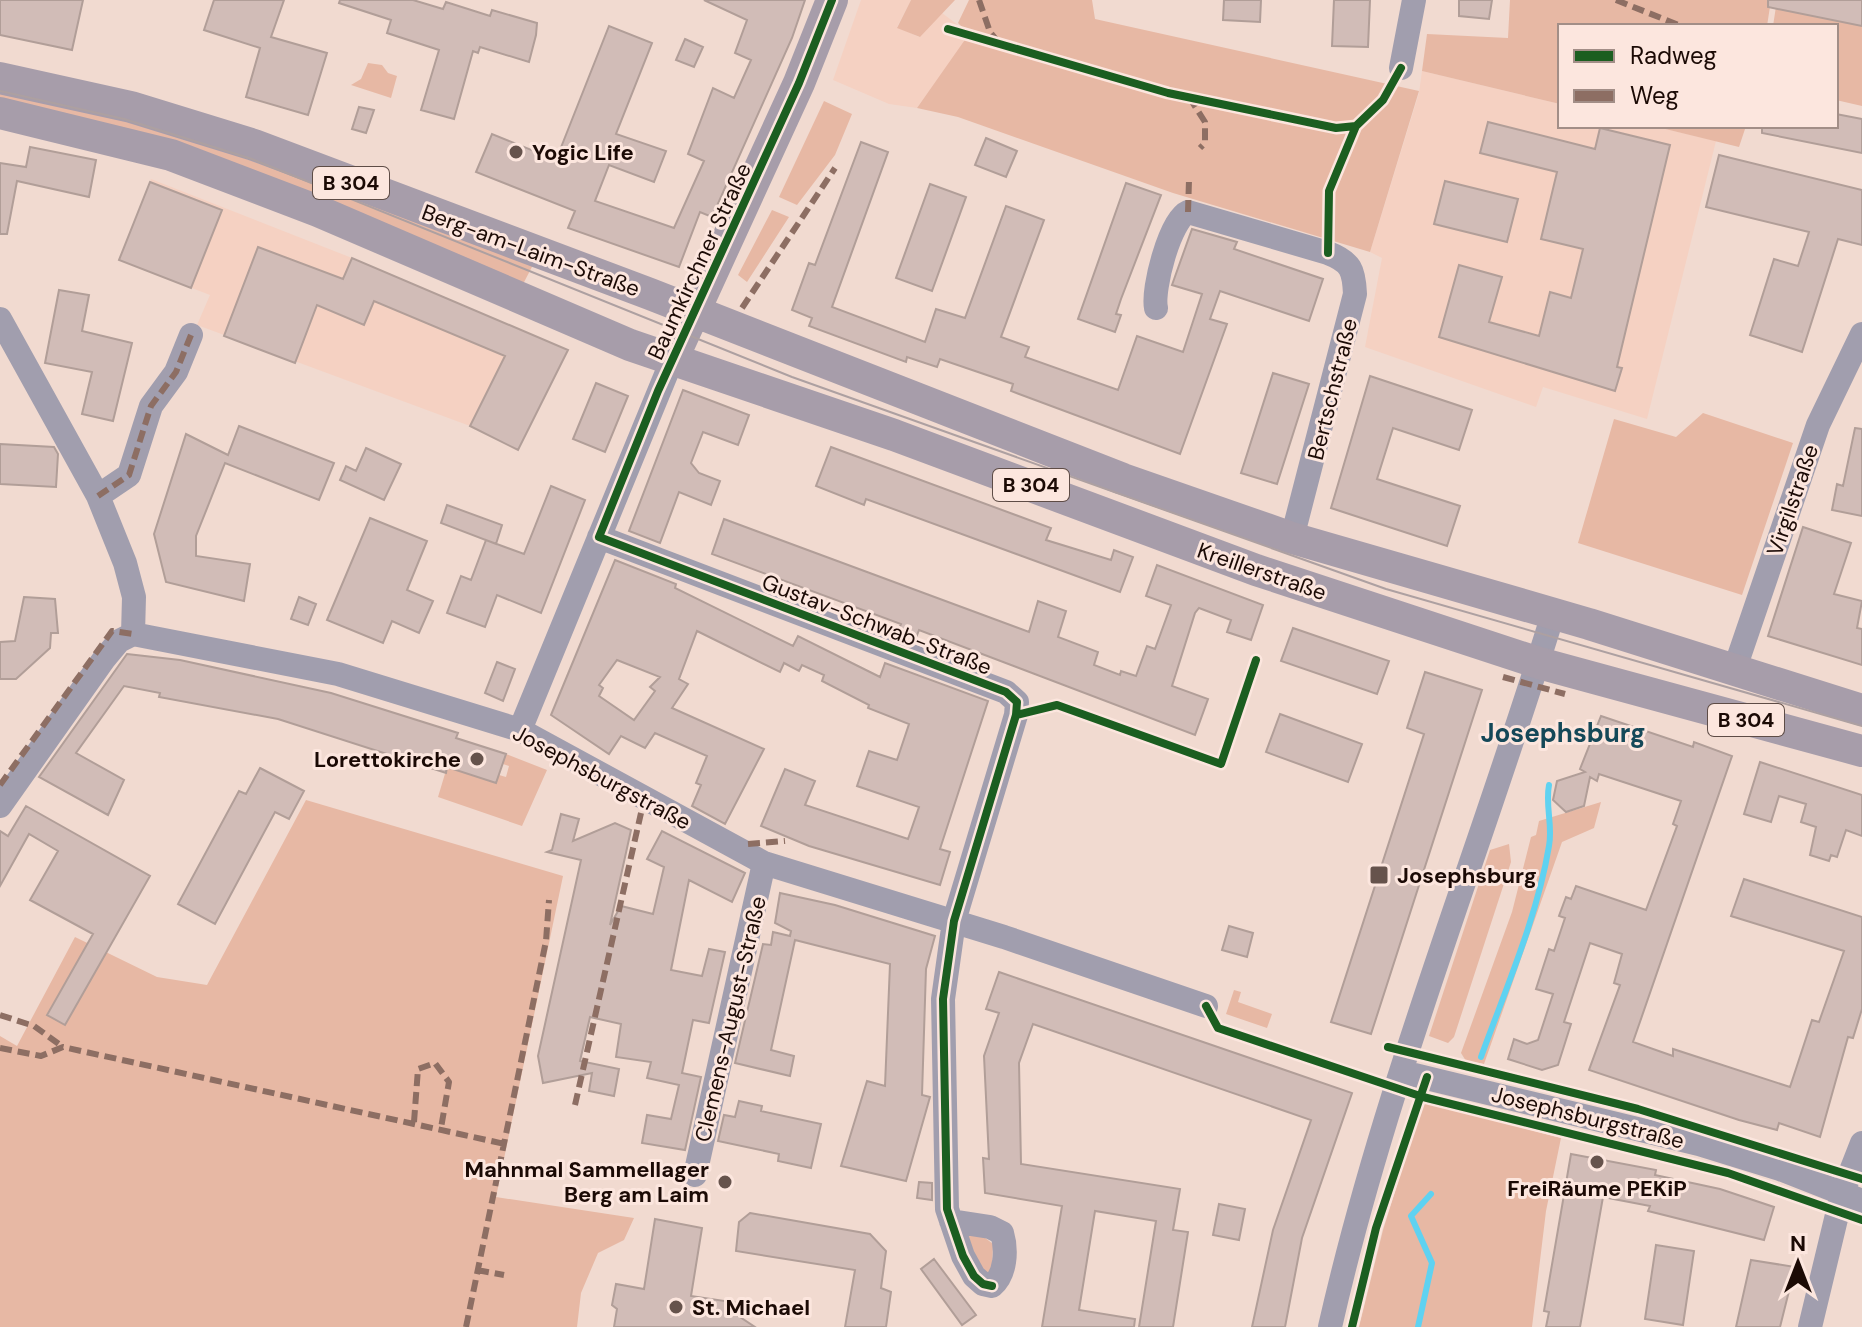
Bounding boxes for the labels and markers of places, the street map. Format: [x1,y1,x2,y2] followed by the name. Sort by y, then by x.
[532,138,634,167] place label: Yogic Life
[507,143,525,161] marker: Yogic Life
[314,745,461,774] place label: Lorettokirche
[468,750,486,768] marker: Lorettokirche
[1397,861,1537,890] place label: Josephsburg
[1368,864,1390,886] marker: Josephsburg
[1588,1153,1606,1171] marker: FreiRäume PEKiP
[464,1155,709,1209] place label: Mahnmal Sammellager Berg am Laim
[716,1173,734,1191] marker: Mahnmal Sammellager Berg am Laim
[1507,1174,1687,1203] place label: FreiRäume PEKiP
[692,1293,810,1322] place label: St. Michael
[667,1298,685,1316] marker: St. Michael

